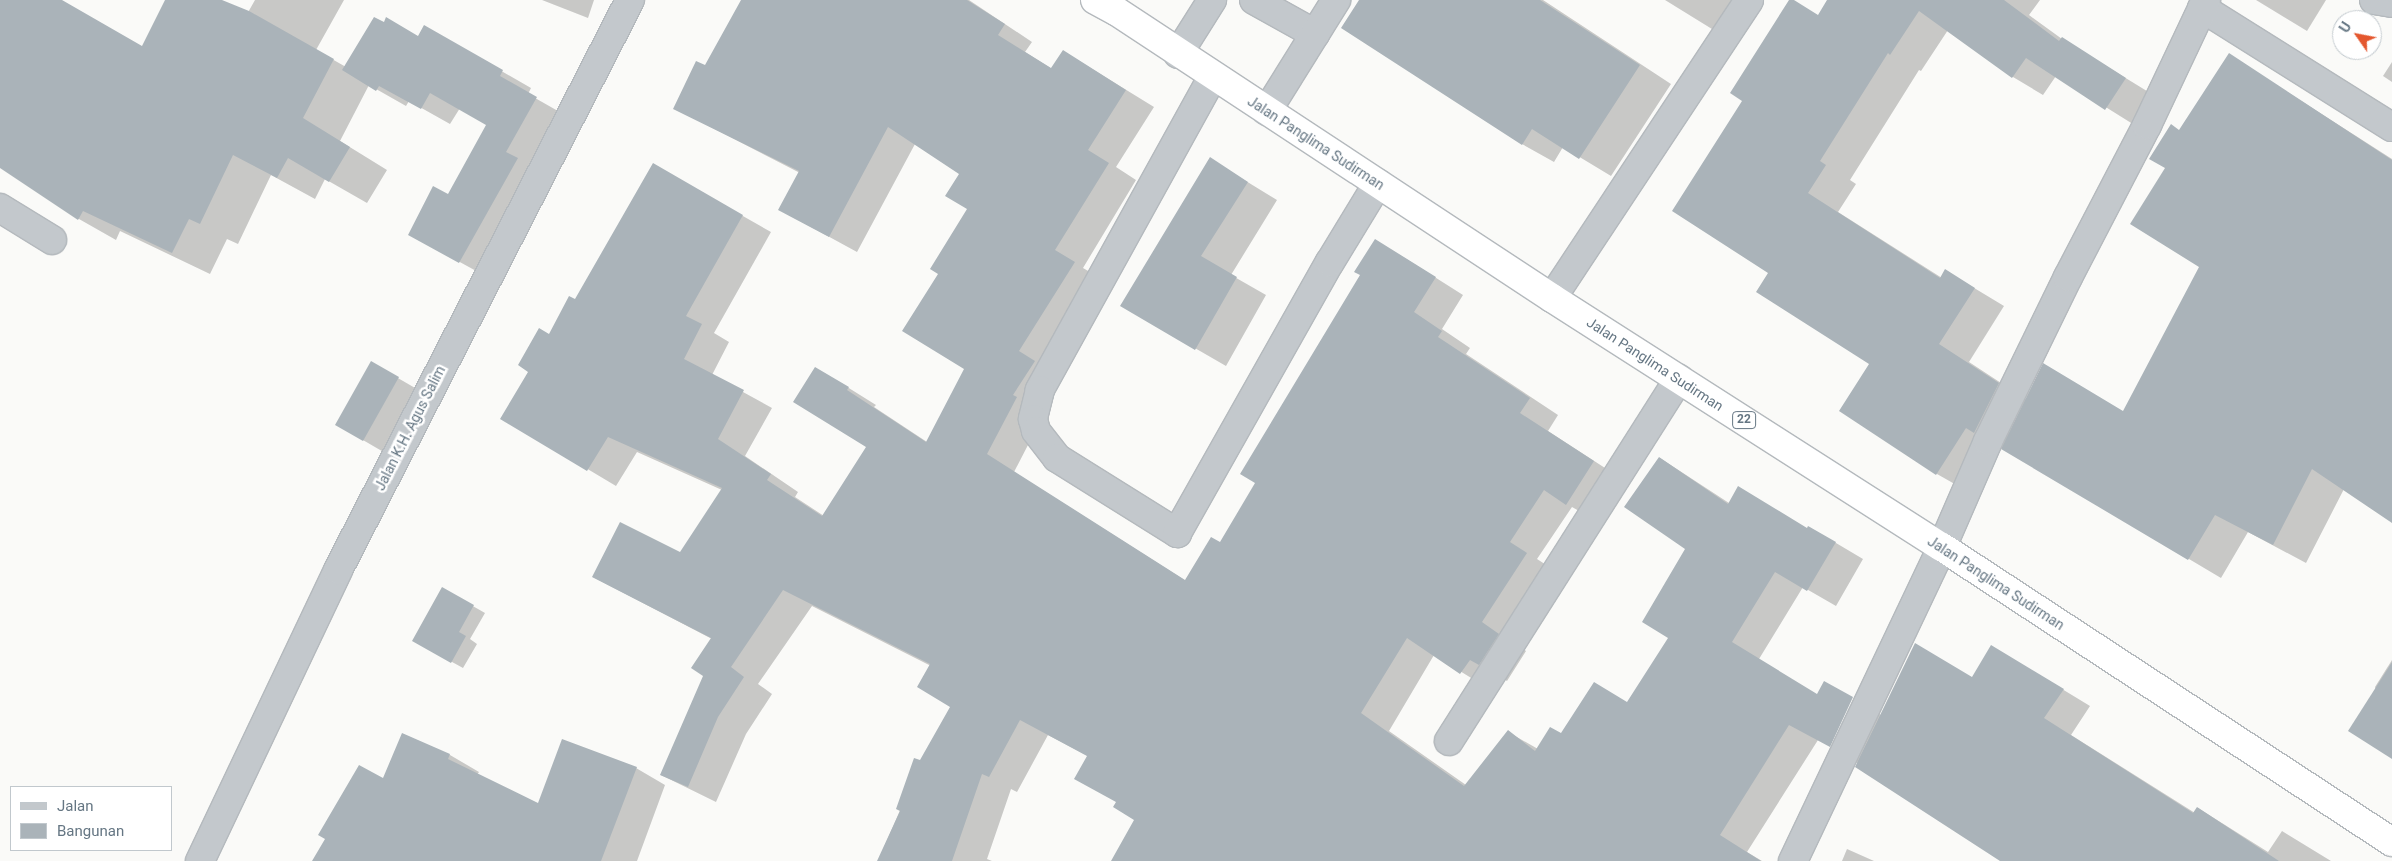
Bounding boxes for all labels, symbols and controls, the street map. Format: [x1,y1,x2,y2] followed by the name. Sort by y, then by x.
[2332,10,2382,60] north arrow
[2336,19,2354,36] text: U
[1245,93,1387,193] street label: Jalan Panglima Sudirman
[1584,314,1726,414] street label: Jalan Panglima Sudirman
[371,363,449,493] street label: Jalan K.H. Agus Salim
[1732,410,1756,430] road number: 22
[1925,533,2067,633] street label: Jalan Panglima Sudirman
[10,786,172,851] legend
[57,797,94,815] text: Jalan
[57,822,124,840] text: Bangunan

